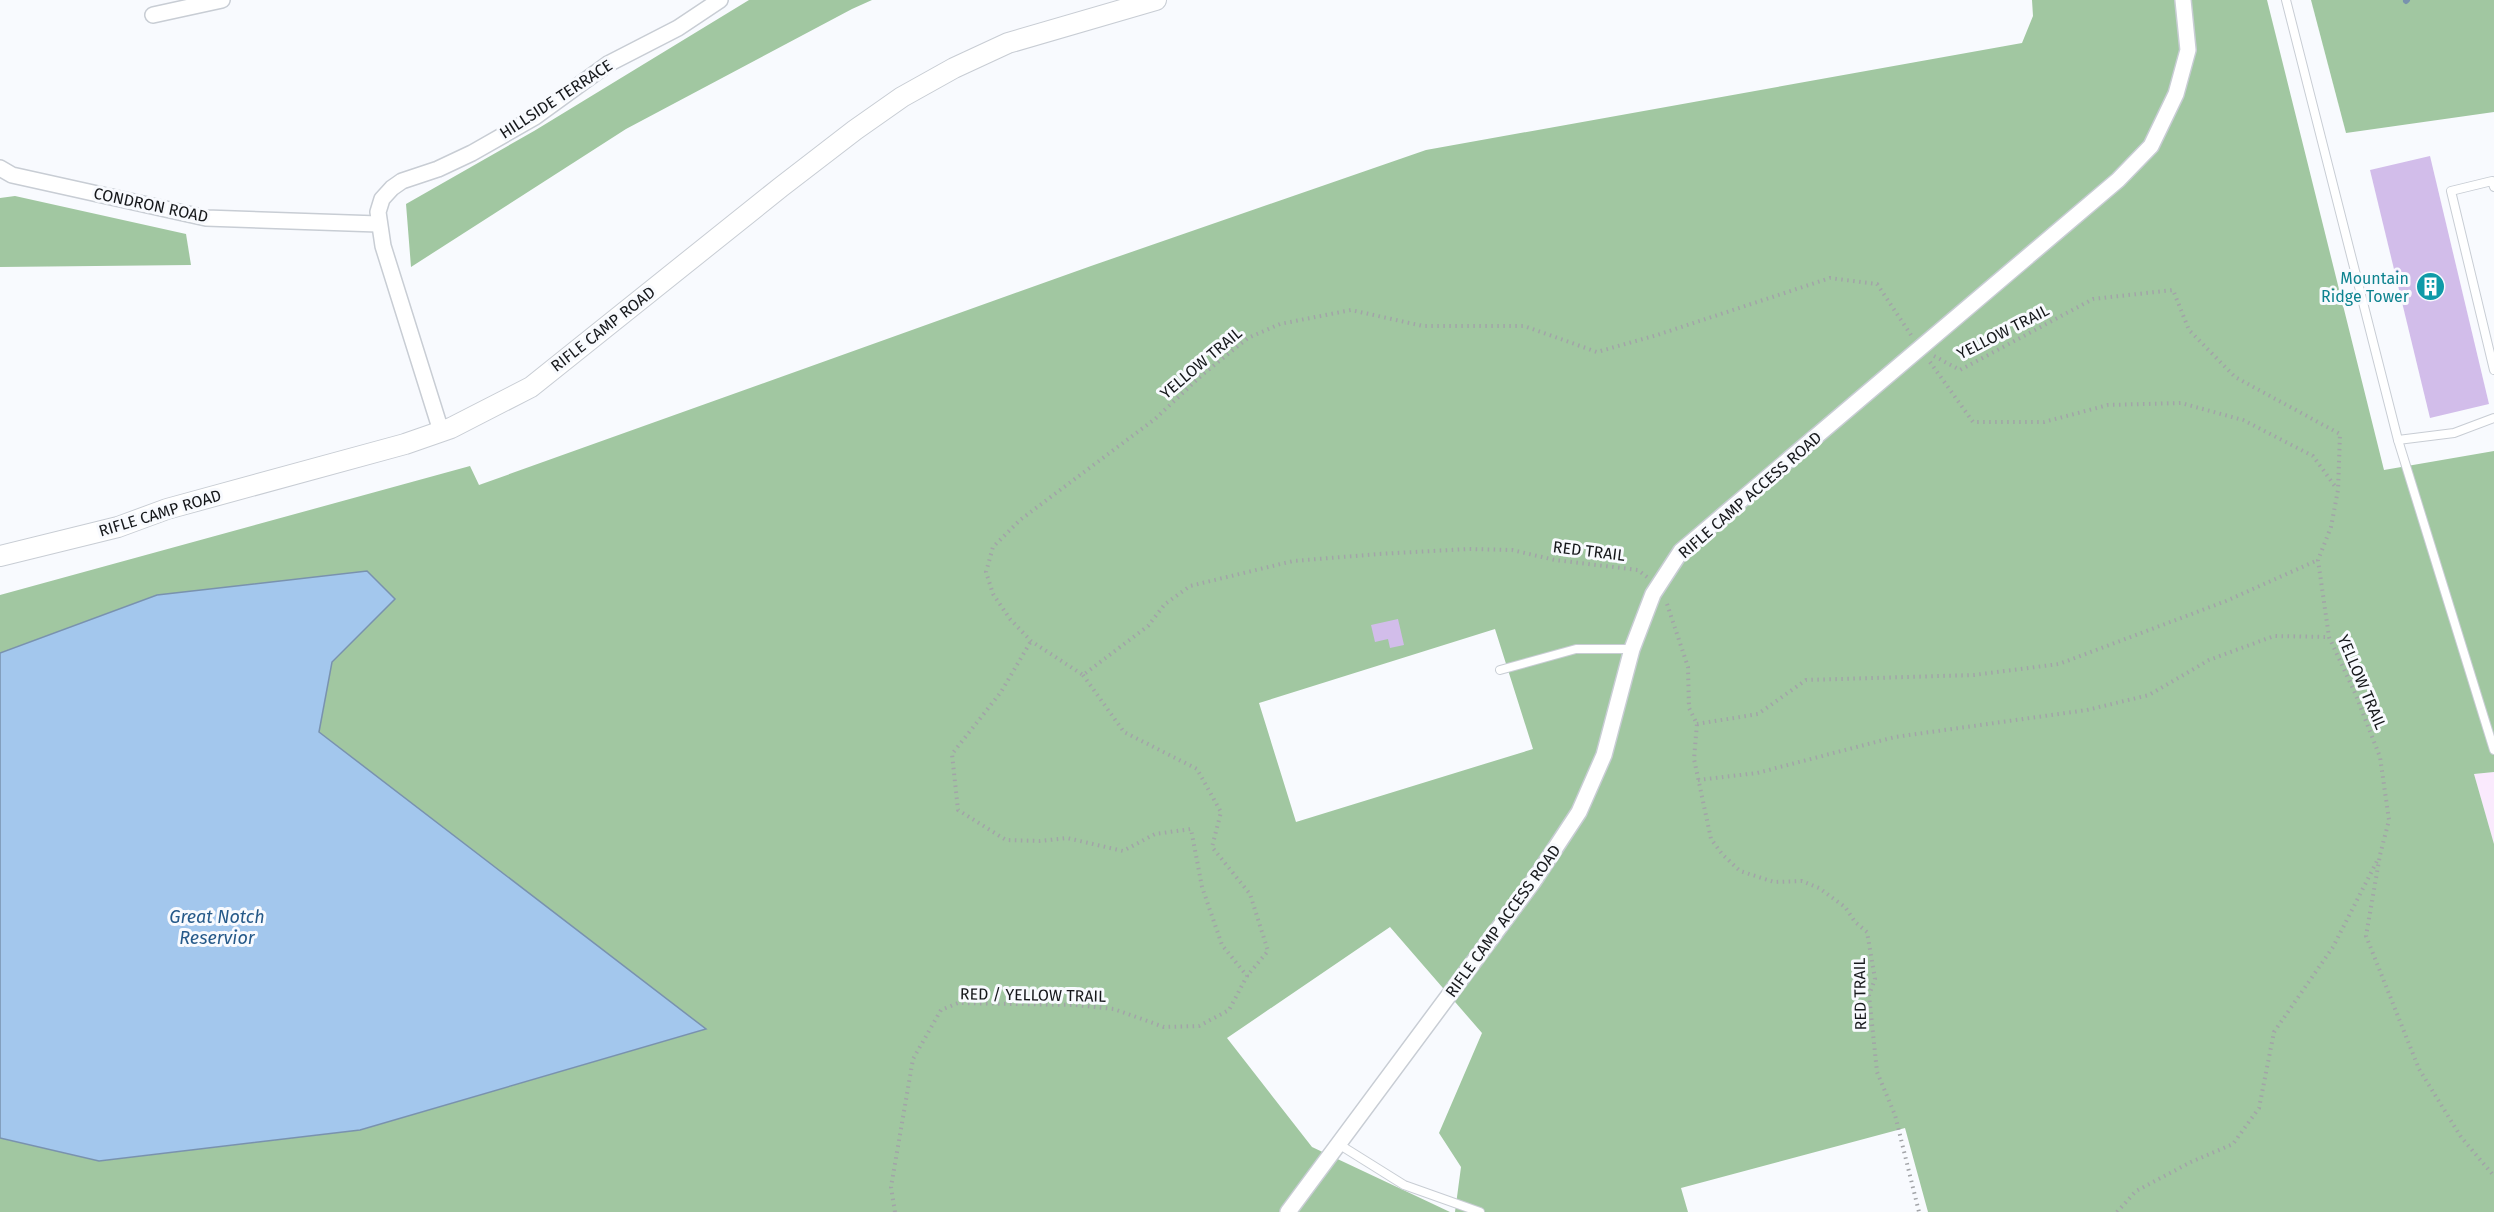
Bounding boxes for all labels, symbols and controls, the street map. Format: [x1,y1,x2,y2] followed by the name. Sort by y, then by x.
[496,55,616,143] street label: HILLSIDE TERRACE
[92,184,210,226] street label: CONDRON ROAD
[2321,269,2410,306] place label: Mountain Ridge Tower
[2414,271,2446,303] building icon: Mountain Ridge Tower
[547,282,659,376] street label: RIFLE CAMP ROAD
[1954,301,2052,363] street label: YELLOW TRAIL
[1156,323,1246,403] street label: YELLOW TRAIL
[1674,428,1826,562] street label: RIFLE CAMP ACCESS ROAD
[96,485,224,541] street label: RIFLE CAMP ROAD
[1552,537,1626,565] street label: RED TRAIL
[2334,632,2390,732] street label: YELLOW TRAIL
[1441,841,1565,1001] street label: RIFLE CAMP ACCESS ROAD
[169,906,265,949] water label: Great Notch Reservior
[1850,958,1870,1030] street label: RED TRAIL
[960,984,1106,1006] street label: RED / YELLOW TRAIL

